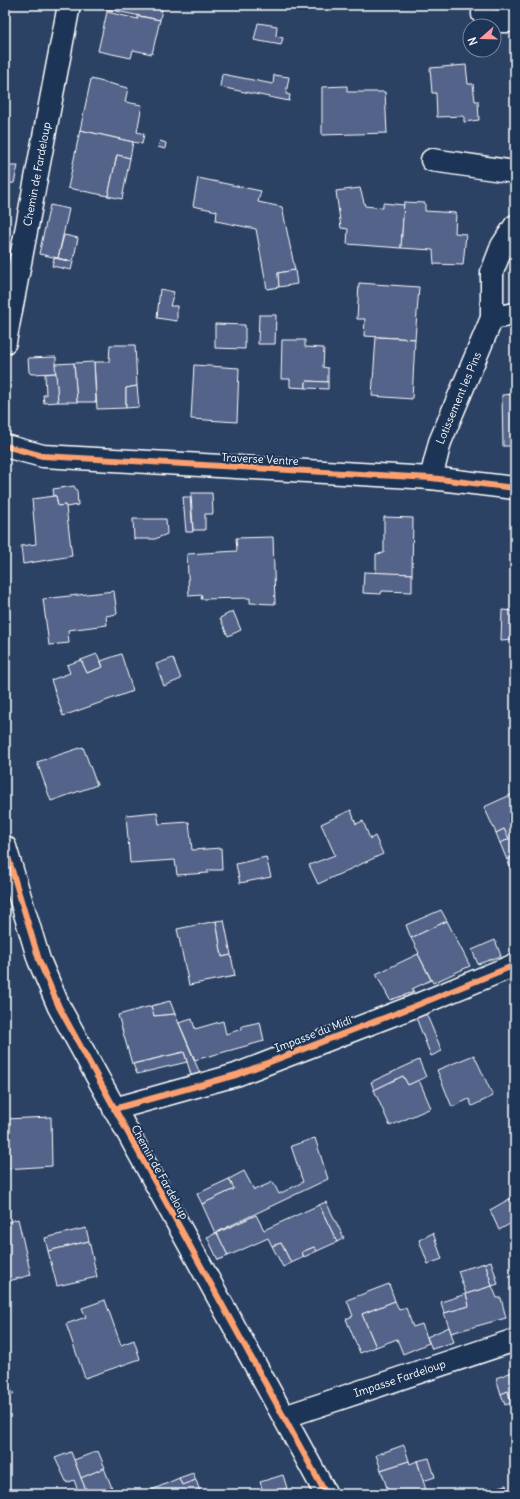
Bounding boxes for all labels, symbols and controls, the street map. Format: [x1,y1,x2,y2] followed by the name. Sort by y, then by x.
[462,18,502,58] north arrow
[465,35,480,47] text: N
[20,121,54,227] street label: Chemin de Fardeloup
[433,350,484,446] street label: Lotissement les Pins
[221,450,299,468] street label: Traverse Ventre
[273,1013,353,1055] street label: Impasse du Midi
[128,1122,192,1222] street label: Chemin de Fardeloup
[352,1357,447,1400] street label: Impasse Fardeloup

